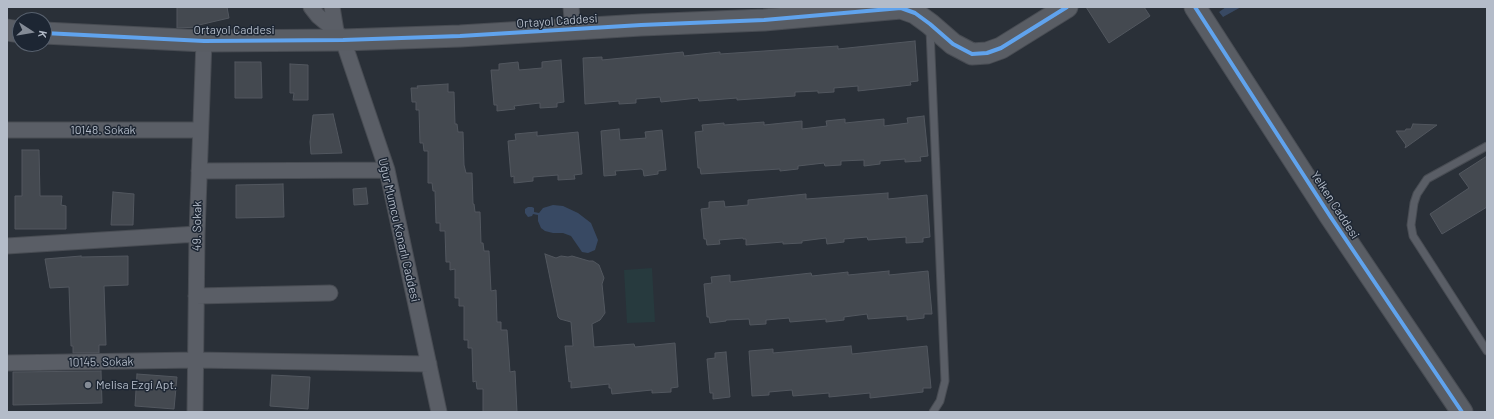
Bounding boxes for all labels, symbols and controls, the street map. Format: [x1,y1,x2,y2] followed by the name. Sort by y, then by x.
[516,11,598,31] street label: Ortayol Caddesi
[12,12,52,52] north arrow
[193,23,275,37] street label: Ortayol Caddesi
[36,30,50,39] text: K
[70,123,136,137] street label: 10148. Sokak
[375,157,423,303] street label: Uğur Mumcu Konarlı Caddesi
[1308,168,1362,242] street label: Yelken Caddesi
[189,201,205,251] street label: 49. Sokak
[68,354,134,370] street label: 10145. Sokak
[96,378,177,392] place label: Melisa Ezgi Apt.
[83,380,93,390] marker: Melisa Ezgi Apt.

